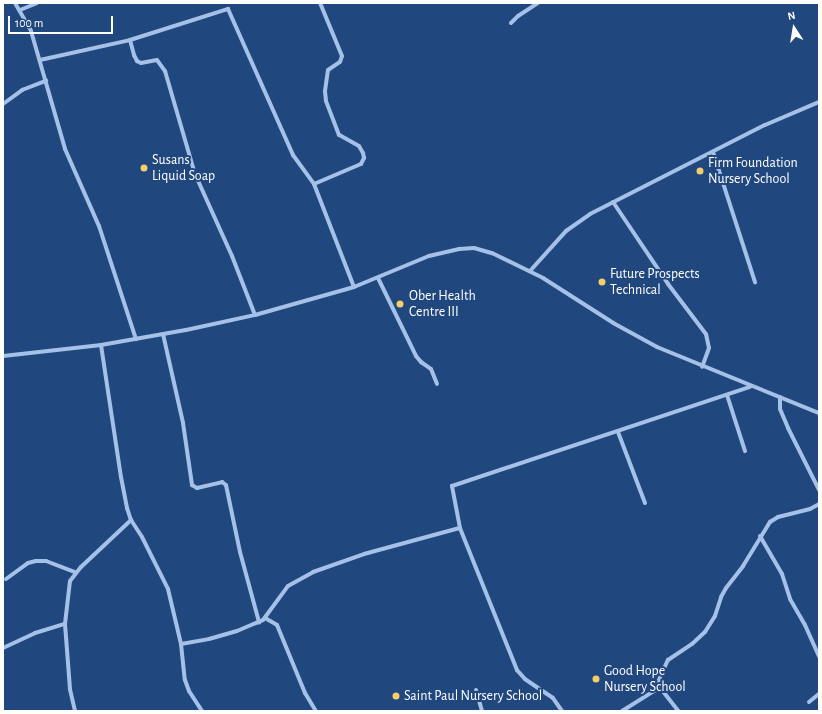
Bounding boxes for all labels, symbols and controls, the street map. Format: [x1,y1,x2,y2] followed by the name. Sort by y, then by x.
[10,8,115,34] scale bar
[774,8,814,48] north arrow
[787,10,796,22] text: N
[15,17,43,29] text: 100 m
[152,152,215,184] place label: Susans Liquid Soap
[708,155,798,188] place label: Firm Foundation Nursery School
[139,163,149,173] marker: Susans Liquid Soap
[695,166,705,176] marker: Firm Foundation Nursery School
[610,266,700,298] place label: Future Prospects Technical
[597,277,607,287] marker: Future Prospects Technical
[409,288,476,320] place label: Ober Health Centre III
[394,298,406,310] marker: Ober Health Centre III
[604,663,686,696] place label: Good Hope Nursery School
[591,674,601,684] marker: Good Hope Nursery School
[404,688,542,704] place label: Saint Paul Nursery School
[391,691,401,701] marker: Saint Paul Nursery School

